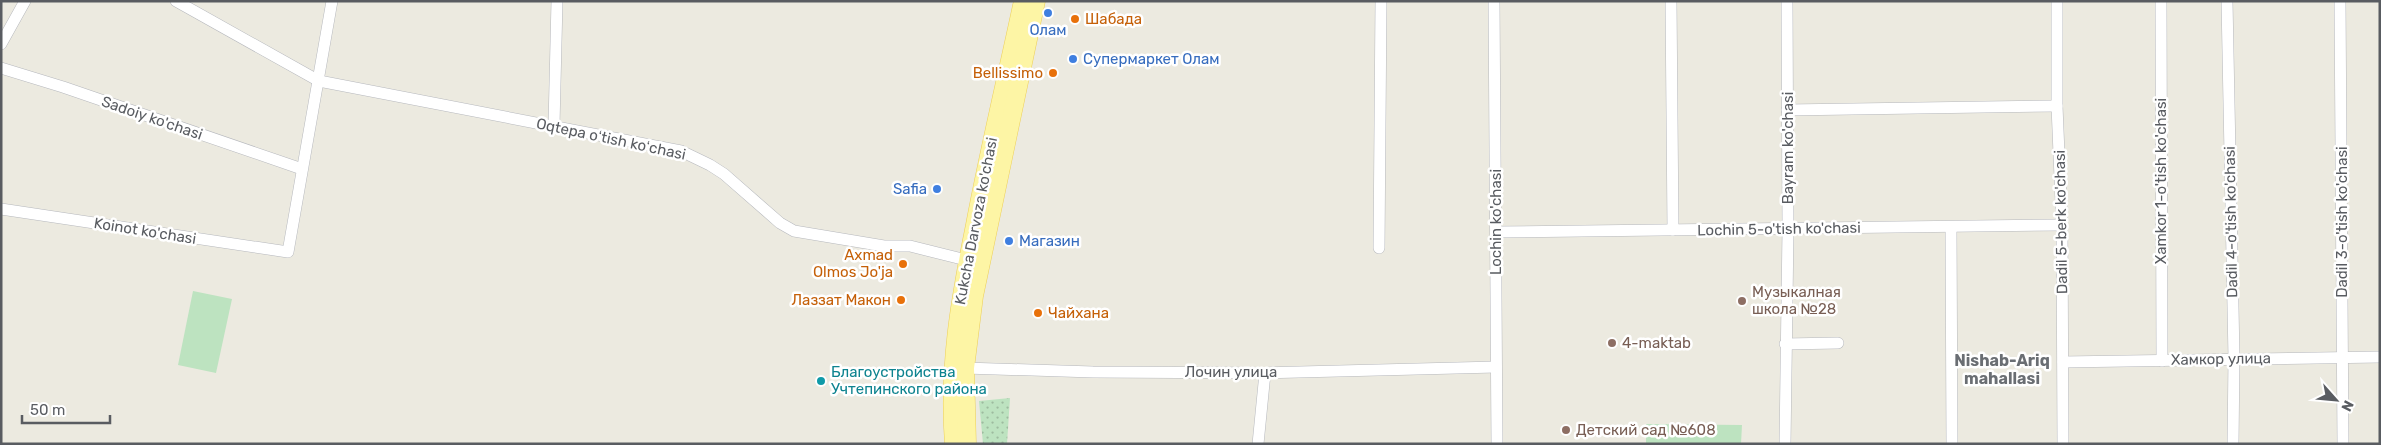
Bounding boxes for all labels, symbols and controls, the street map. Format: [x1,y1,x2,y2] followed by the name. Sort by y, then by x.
[1042,7,1054,19] marker: Олам
[1085,10,1142,28] place label: Шабада
[1069,13,1081,25] marker: Шабада
[1029,21,1067,39] place label: Олам
[1083,50,1219,68] place label: Супермаркет Олам
[1067,53,1079,65] marker: Супермаркет Олам
[973,64,1043,82] place label: Bellissimo
[1047,67,1059,79] marker: Bellissimo
[99,92,205,144] street label: Sadoiy ko'chasi
[1779,92,1797,204] street label: Bayram ko'chasi
[2152,98,2170,264] street label: Xamkor 1-o'tish ko'chasi
[535,114,687,164] street label: Oqtepa oʻtish koʻchasi
[951,136,1001,306] street label: Kukcha Darvoza ko'chasi
[2221,146,2241,298] street label: Dadil 4-o'tish ko'chasi
[2333,146,2351,298] street label: Dadil 3-o'tish ko'chasi
[2051,150,2071,294] street label: Dadil 5-berk ko'chasi
[1487,169,1505,275] street label: Lochin ko'chasi
[893,180,927,198] place label: Safia
[931,183,943,195] marker: Safia
[93,214,197,248] street label: Koinot ko'chasi
[1697,219,1861,239] street label: Lochin 5-o'tish ko'chasi
[1019,232,1080,250] place label: Магазин
[1003,235,1015,247] marker: Магазин
[813,246,893,281] place label: Axmad Olmos Jo'ja
[897,258,909,270] marker: Axmad Olmos Jo'ja
[1752,283,1841,318] place label: Музыкалная школа №28
[792,291,891,309] place label: Лаззат Макон
[895,294,907,306] marker: Лаззат Макон
[1736,295,1748,307] marker: Музыкалная школа №28
[1048,304,1109,322] place label: Чайхана
[1032,307,1044,319] marker: Чайхана
[1622,334,1691,352] place label: 4-maktab
[1606,337,1618,349] marker: 4-maktab
[2171,349,2271,369] street label: Хамкор улица
[1954,351,2050,388] district label: Nishab-Ariq mahallasi
[831,363,987,398] place label: Благоустройства Учтепинского района
[1185,363,1277,381] street label: Лочин улица
[815,375,827,387] marker: Благоустройства Учтепинского района
[2311,375,2361,425] north arrow
[22,392,110,424] scale bar
[2337,397,2357,414] text: N
[30,401,65,419] text: 50 m
[1576,421,1716,439] place label: Детский сад №608
[1560,424,1572,436] marker: Детский сад №608

